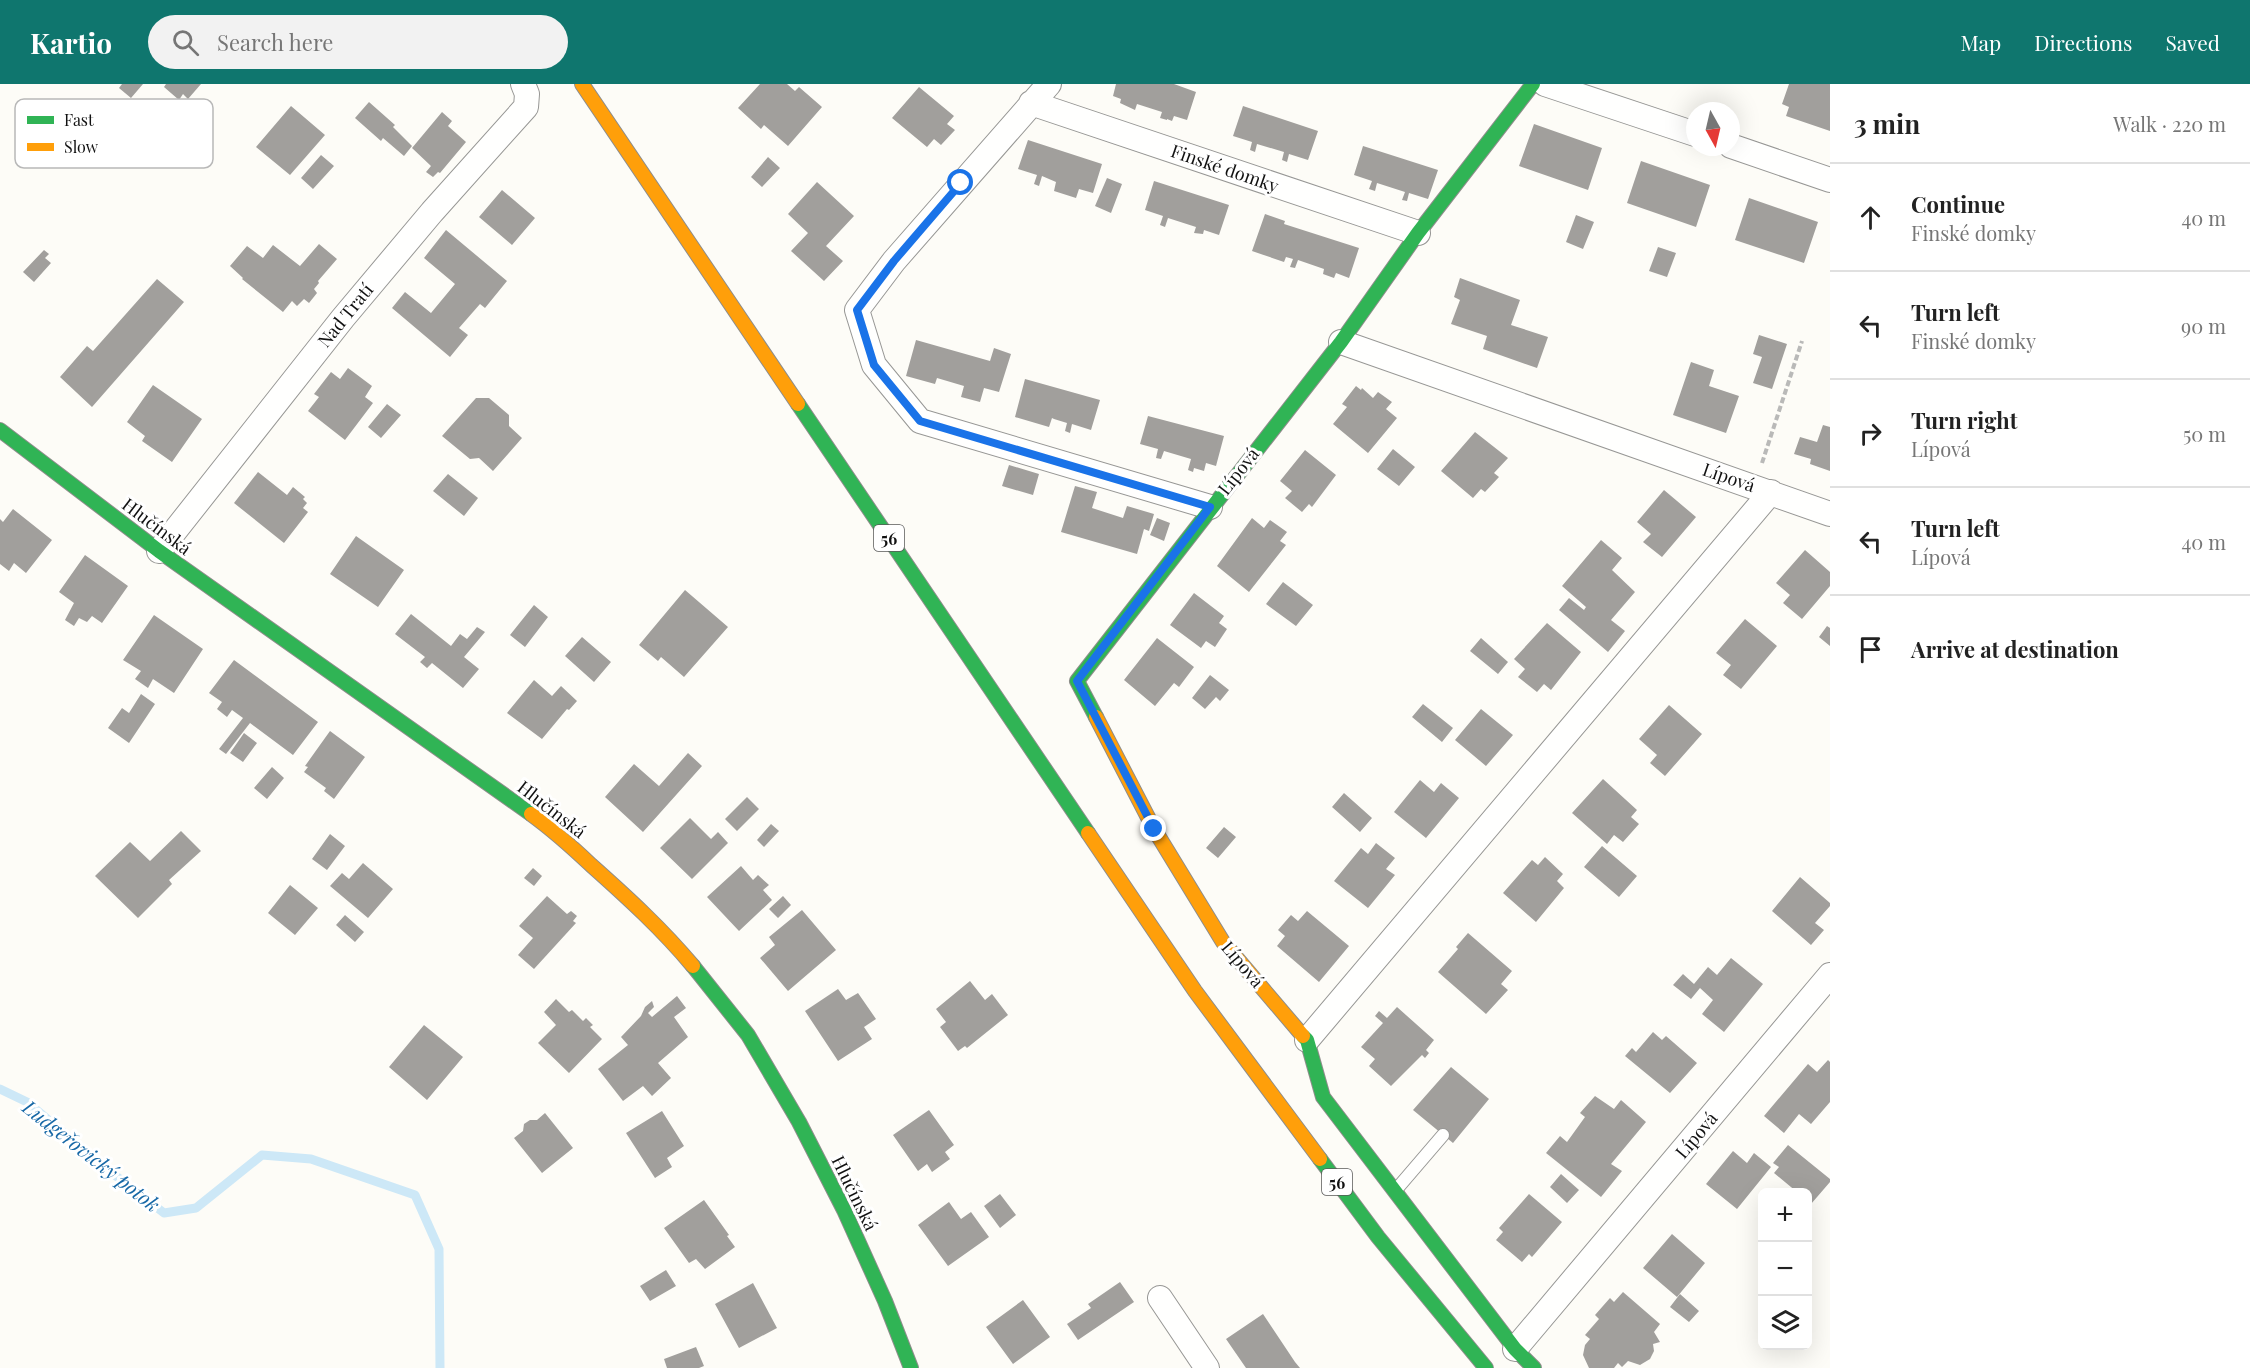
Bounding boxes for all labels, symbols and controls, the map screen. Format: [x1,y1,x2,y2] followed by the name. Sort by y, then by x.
[148,15,568,69] search box
[30,24,112,61] text: Kartio
[169,26,202,59] icon: search
[217,27,333,57] text: Search here
[1960,28,2001,56] text: Map
[2034,28,2132,56] text: Directions
[2165,28,2220,56] text: Saved
[15,99,213,168] legend
[1686,102,1740,156] north arrow
[1854,106,1920,141] text: 3 min
[64,109,94,130] text: Fast
[2113,110,2226,137] text: Walk · 220 m
[64,136,99,157] text: Slow
[1168,138,1282,198] street label: Finské domky
[947,169,973,195] route start
[1911,189,2005,219] text: Continue
[1854,201,1887,234] icon: ahead
[2181,204,2226,231] text: 40 m
[1911,219,2036,246] text: Finské domky
[312,278,378,352] street label: Nad Tratí
[1911,297,2000,327] text: Turn left
[1854,309,1887,342] icon: left
[2181,312,2226,339] text: 90 m
[1911,327,2036,354] text: Finské domky
[1911,405,2017,435] text: Turn right
[1854,417,1887,450] icon: right
[2183,420,2226,447] text: 50 m
[1911,435,1971,462] text: Lípová
[1212,442,1264,500] street label: Lípová
[1700,457,1758,497] street label: Lípová
[118,492,196,560] street label: Hlučínská
[1911,513,2000,543] text: Turn left
[874,525,904,551] road number: 56
[1854,525,1887,558] icon: left
[2181,528,2226,555] text: 40 m
[1911,543,1971,570] text: Lípová
[1854,633,1887,666] icon: arrive
[1911,634,2119,664] text: Arrive at destination
[513,775,591,843] street label: Hlučínská
[1140,815,1166,841] route end
[1217,936,1269,992] street label: Lípová
[17,1092,166,1217] water label: Ludgeřovický potok
[1670,1107,1722,1163] street label: Lípová
[827,1151,883,1235] street label: Hlučínská
[1322,1169,1352,1195] road number: 56
[1758,1188,1812,1350] map controls
[1758,1188,1812,1242] button: +
[1758,1242,1812,1296] button: −
[1758,1296,1812,1350] button: layers

